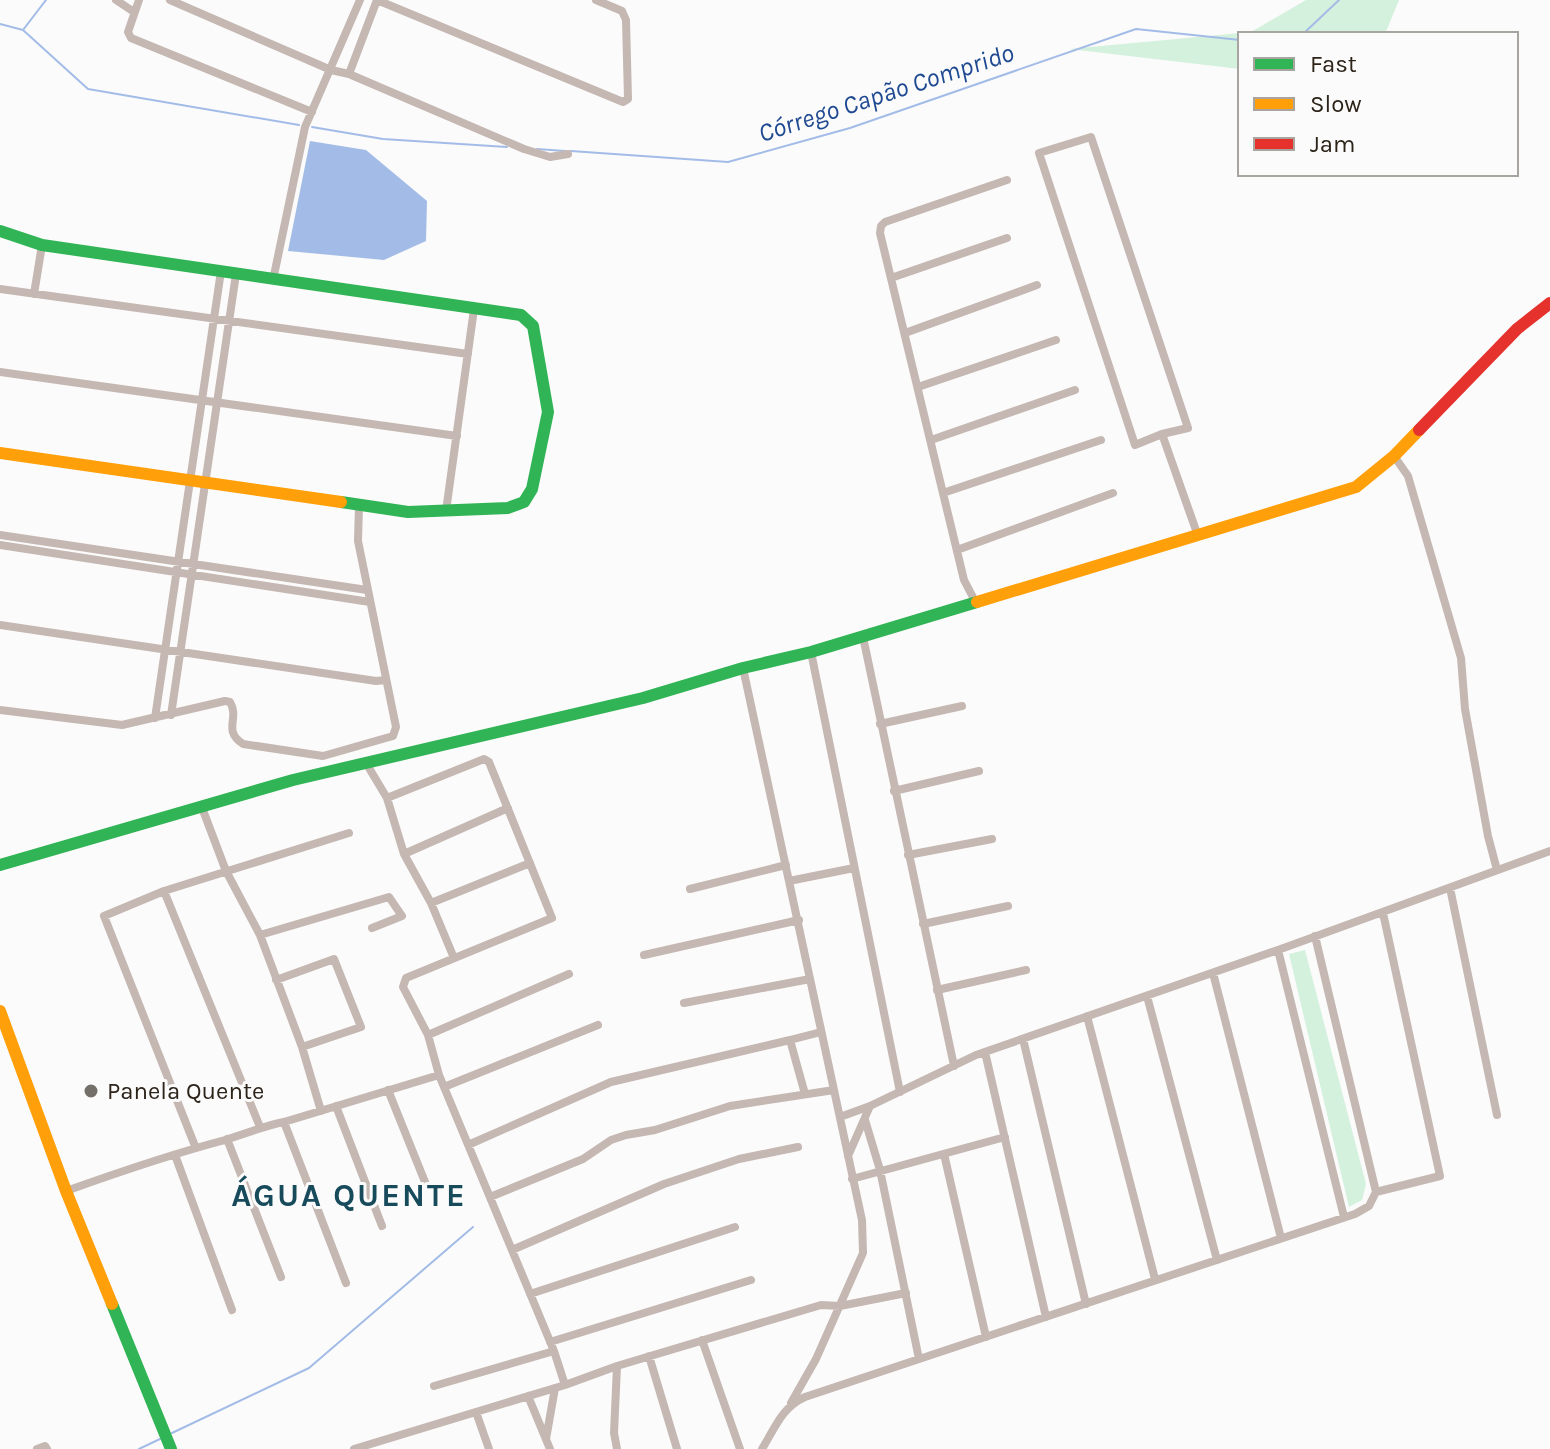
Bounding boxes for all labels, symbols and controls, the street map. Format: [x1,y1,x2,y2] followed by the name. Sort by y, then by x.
[1238,32,1518,176] legend
[754,37,1018,149] water label: Córrego Capão Comprido
[1310,50,1357,78] text: Fast
[1310,90,1362,118] text: Slow
[1310,130,1355,158] text: Jam
[107,1077,264,1105] place label: Panela Quente
[82,1082,100,1100] marker: Panela Quente
[231,1175,467,1214] district label: ÁGUA QUENTE

